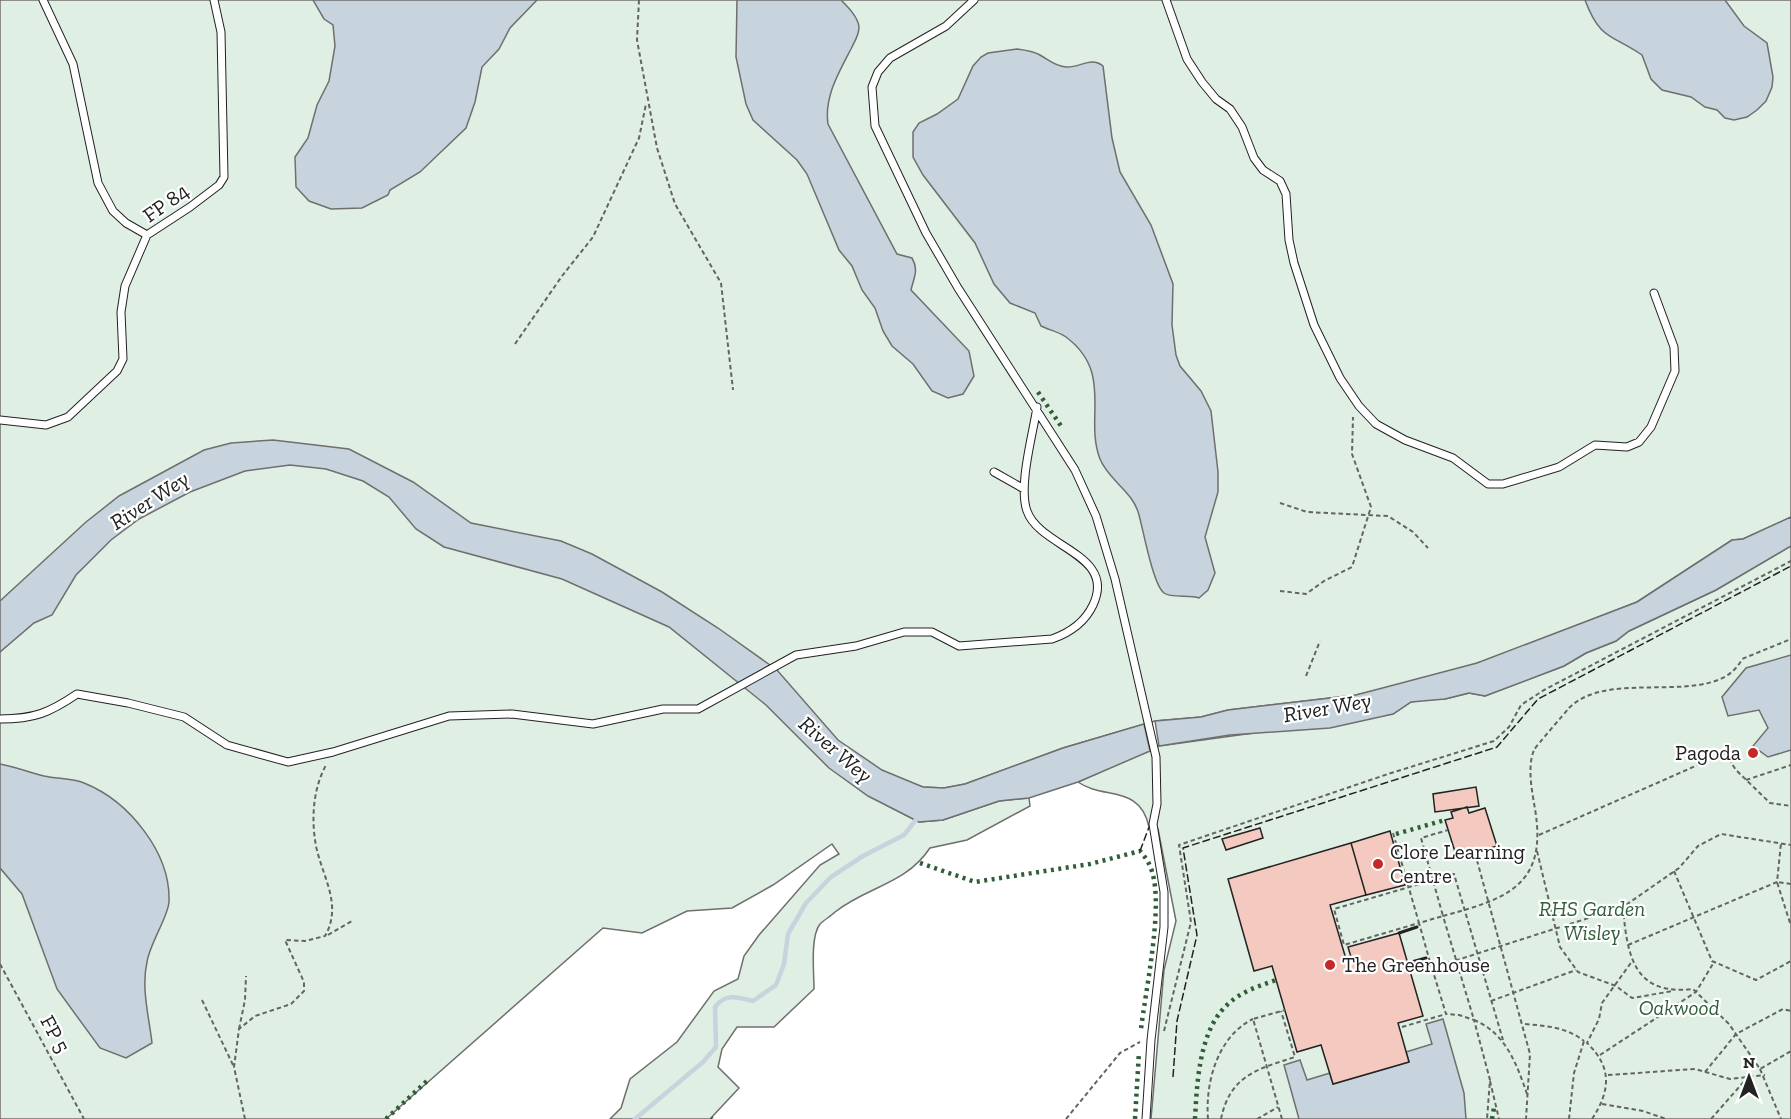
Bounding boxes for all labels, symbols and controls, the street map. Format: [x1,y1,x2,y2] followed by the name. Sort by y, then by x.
[138,178,194,227] street label: FP 84
[105,465,194,536] water label: River Wey
[1281,686,1373,728] water label: River Wey
[793,710,878,789] water label: River Wey
[1675,740,1741,765] place label: Pagoda
[1746,746,1760,760] marker: Pagoda
[1390,839,1526,888] place label: Clore Learning Centre
[1371,857,1385,871] marker: Clore Learning Centre
[1539,896,1645,945] park label: RHS Garden Wisley
[1342,952,1490,977] place label: The Greenhouse
[1323,958,1337,972] marker: The Greenhouse
[1639,995,1720,1020] park label: Oakwood
[35,1011,76,1057] street label: FP 5
[1719,1047,1779,1107] north arrow
[1743,1053,1755,1072] text: N

